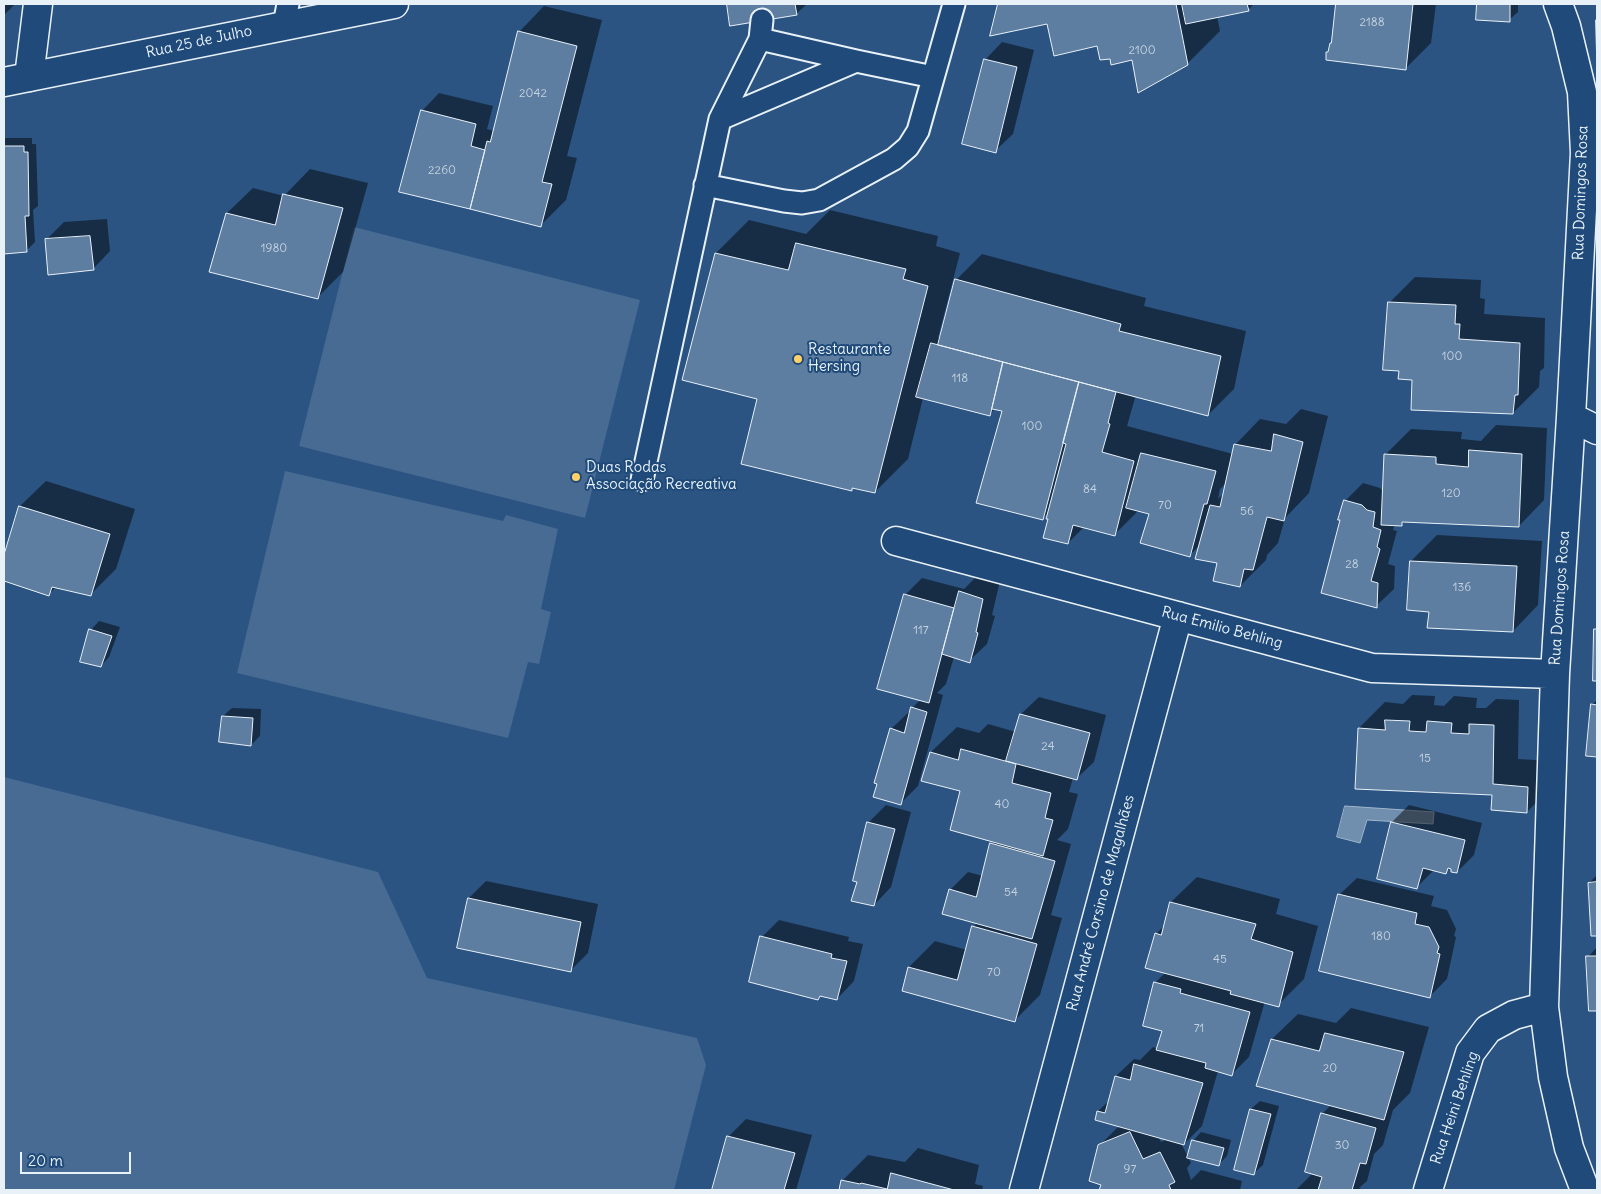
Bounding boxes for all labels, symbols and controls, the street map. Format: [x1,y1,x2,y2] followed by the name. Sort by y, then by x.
[1359,16,1385,30] house number: 2188
[144,22,254,62] street label: Rua 25 de Julho
[1128,44,1156,58] house number: 2100
[519,87,547,101] house number: 2042
[1570,125,1592,261] street label: Rua Domingos Rosa
[428,164,456,178] house number: 2260
[261,242,287,256] house number: 1980
[808,341,890,376] place label: Restaurante Hersing
[1442,350,1462,364] house number: 100
[792,353,804,365] marker: Restaurante Hersing
[952,372,968,386] house number: 118
[1022,420,1042,434] house number: 100
[586,459,737,494] place label: Duas Rodas Associação Recreativa
[570,471,582,483] marker: Duas Rodas Associação Recreativa
[1083,483,1097,497] house number: 84
[1441,487,1461,501] house number: 120
[1158,499,1172,513] house number: 70
[1240,505,1254,519] house number: 56
[1546,530,1574,666] street label: Rua Domingos Rosa
[1345,558,1359,572] house number: 28
[1453,581,1471,595] house number: 136
[1159,603,1285,653] street label: Rua Emilio Behling
[913,624,929,638] house number: 117
[1041,740,1055,754] house number: 24
[1419,752,1431,766] house number: 15
[1063,793,1139,1013] street label: Rua André Corsino de Magalhães
[995,798,1009,812] house number: 40
[1004,886,1018,900] house number: 54
[1371,930,1391,944] house number: 180
[1213,953,1227,967] house number: 45
[987,966,1001,980] house number: 70
[1194,1022,1204,1036] house number: 71
[1427,1049,1483,1167] street label: Rua Heini Behling
[1323,1062,1337,1076] house number: 20
[1335,1139,1349,1153] house number: 30
[22,1142,134,1174] scale bar
[28,1151,63,1170] text: 20 m
[1124,1163,1136,1177] house number: 97

